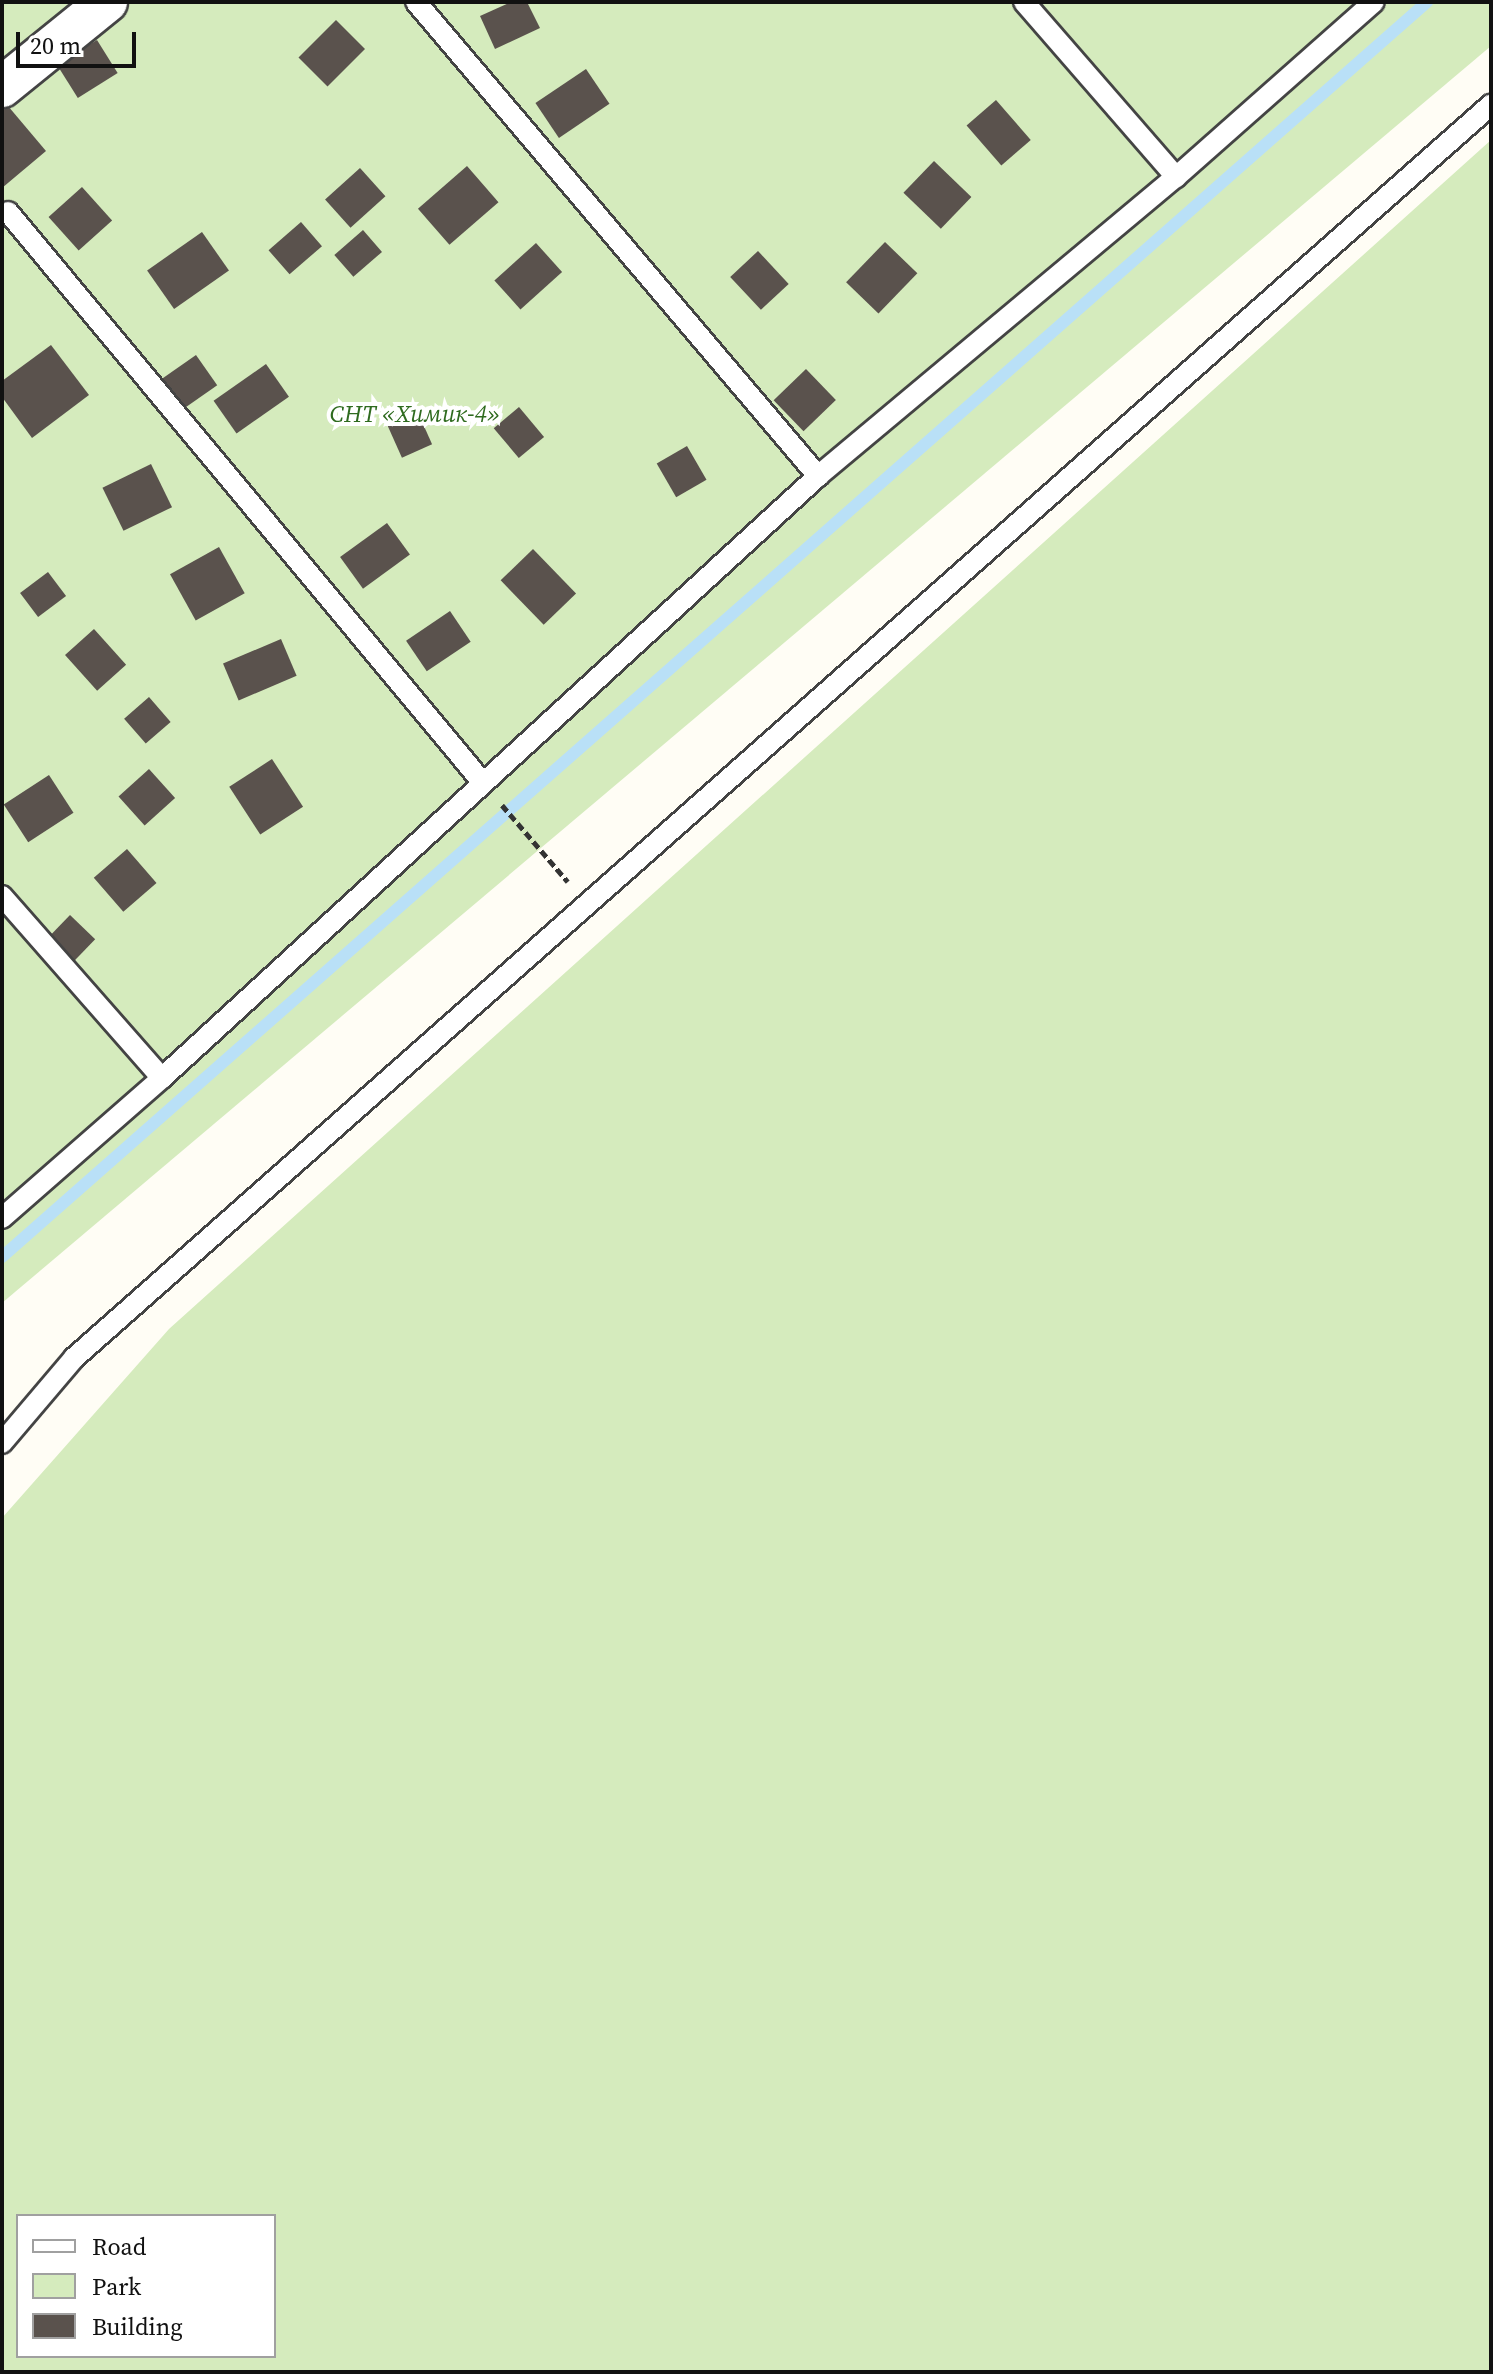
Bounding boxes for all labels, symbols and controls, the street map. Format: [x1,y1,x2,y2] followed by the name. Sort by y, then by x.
[20,16,140,66] scale bar
[30,29,81,62] text: 20 m
[330,400,500,428] park label: СНТ «Химик-4»
[16,2214,276,2358] legend
[92,2230,146,2263] text: Road
[92,2270,141,2303] text: Park
[92,2310,183,2343] text: Building

